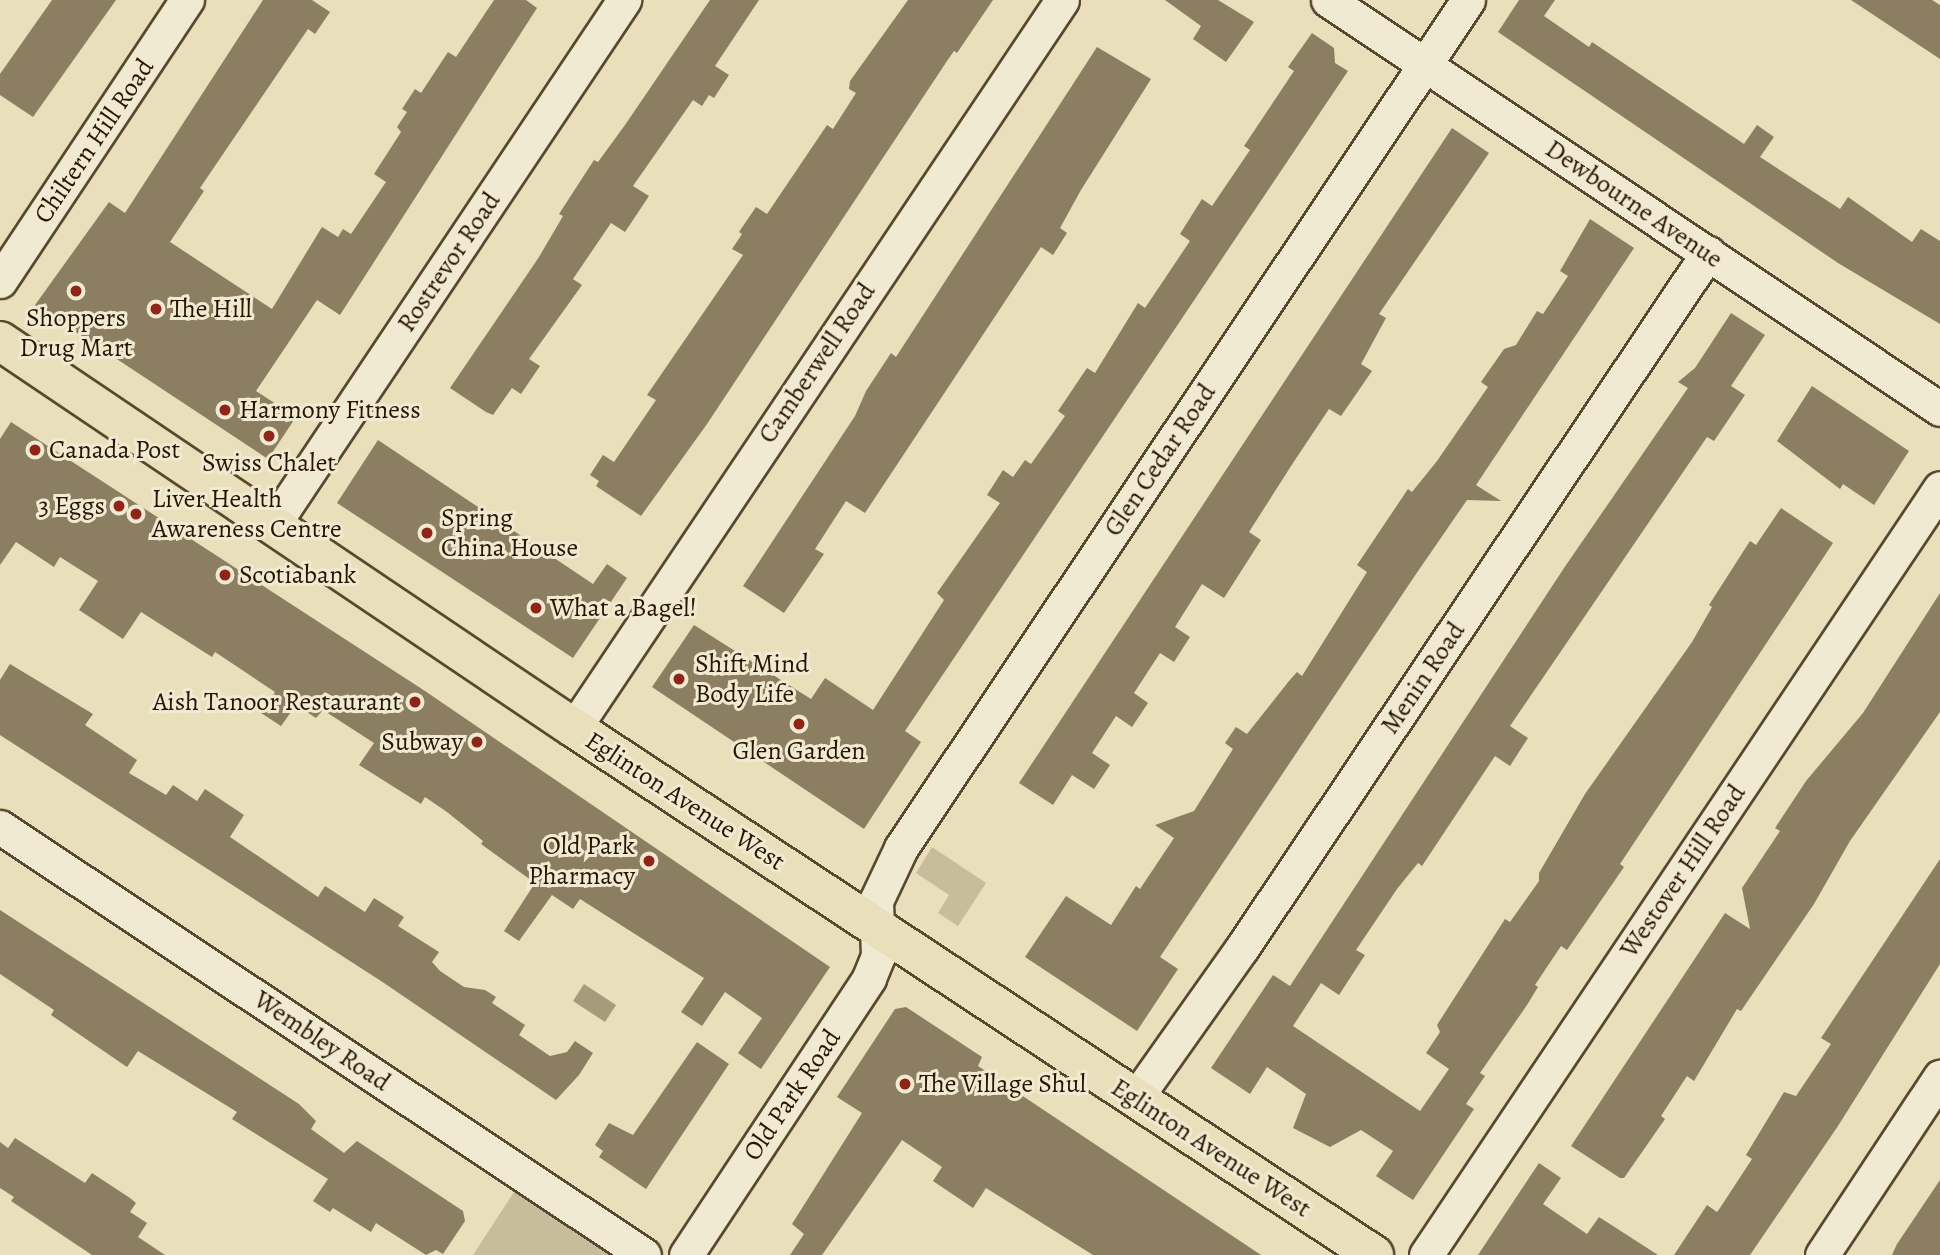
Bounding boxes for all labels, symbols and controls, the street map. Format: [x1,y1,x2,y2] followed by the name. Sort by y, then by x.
[27,53,161,229] street label: Chiltern Hill Road
[1540,133,1728,275] street label: Dewbourne Avenue
[391,186,507,338] street label: Rostrevor Road
[752,277,882,449] street label: Camberwell Road
[68,283,84,299] marker: Shoppers Drug Mart
[170,293,252,325] place label: The Hill
[148,301,164,317] marker: The Hill
[20,302,132,364] place label: Shoppers Drug Mart
[1098,378,1222,542] street label: Glen Cedar Road
[239,394,421,426] place label: Harmony Fitness
[217,402,233,418] marker: Harmony Fitness
[261,428,277,444] marker: Swiss Chalet
[49,434,180,466] place label: Canada Post
[27,442,43,458] marker: Canada Post
[202,447,336,479] place label: Swiss Chalet
[152,483,342,544] place label: Liver Health Awareness Centre
[38,490,105,522] place label: 3 Eggs
[111,498,127,514] marker: 3 Eggs
[441,502,578,564] place label: Spring China House
[126,504,146,524] marker: Liver Health Awareness Centre
[419,525,435,541] marker: Spring China House
[239,559,356,591] place label: Scotiabank
[217,567,233,583] marker: Scotiabank
[550,592,697,624] place label: What a Bagel!
[528,600,544,616] marker: What a Bagel!
[1374,616,1472,740] street label: Menin Road
[695,648,809,710] place label: Shift Mind Body Life
[669,669,689,689] marker: Shift Mind Body Life
[153,686,401,718] place label: Aish Tanoor Restaurant
[407,694,423,710] marker: Aish Tanoor Restaurant
[791,716,807,732] marker: Glen Garden
[579,725,791,877] street label: Eglinton Avenue West
[381,726,463,758] place label: Subway
[469,734,485,750] marker: Subway
[732,735,866,767] place label: Glen Garden
[1614,779,1752,963] street label: Westover Hill Road
[528,830,635,892] place label: Old Park Pharmacy
[641,853,657,869] marker: Old Park Pharmacy
[248,984,396,1098] street label: Wembley Road
[737,1023,847,1167] street label: Old Park Road
[919,1068,1086,1100] place label: The Village Shul
[1105,1072,1317,1224] street label: Eglinton Avenue West
[897,1076,913,1092] marker: The Village Shul

